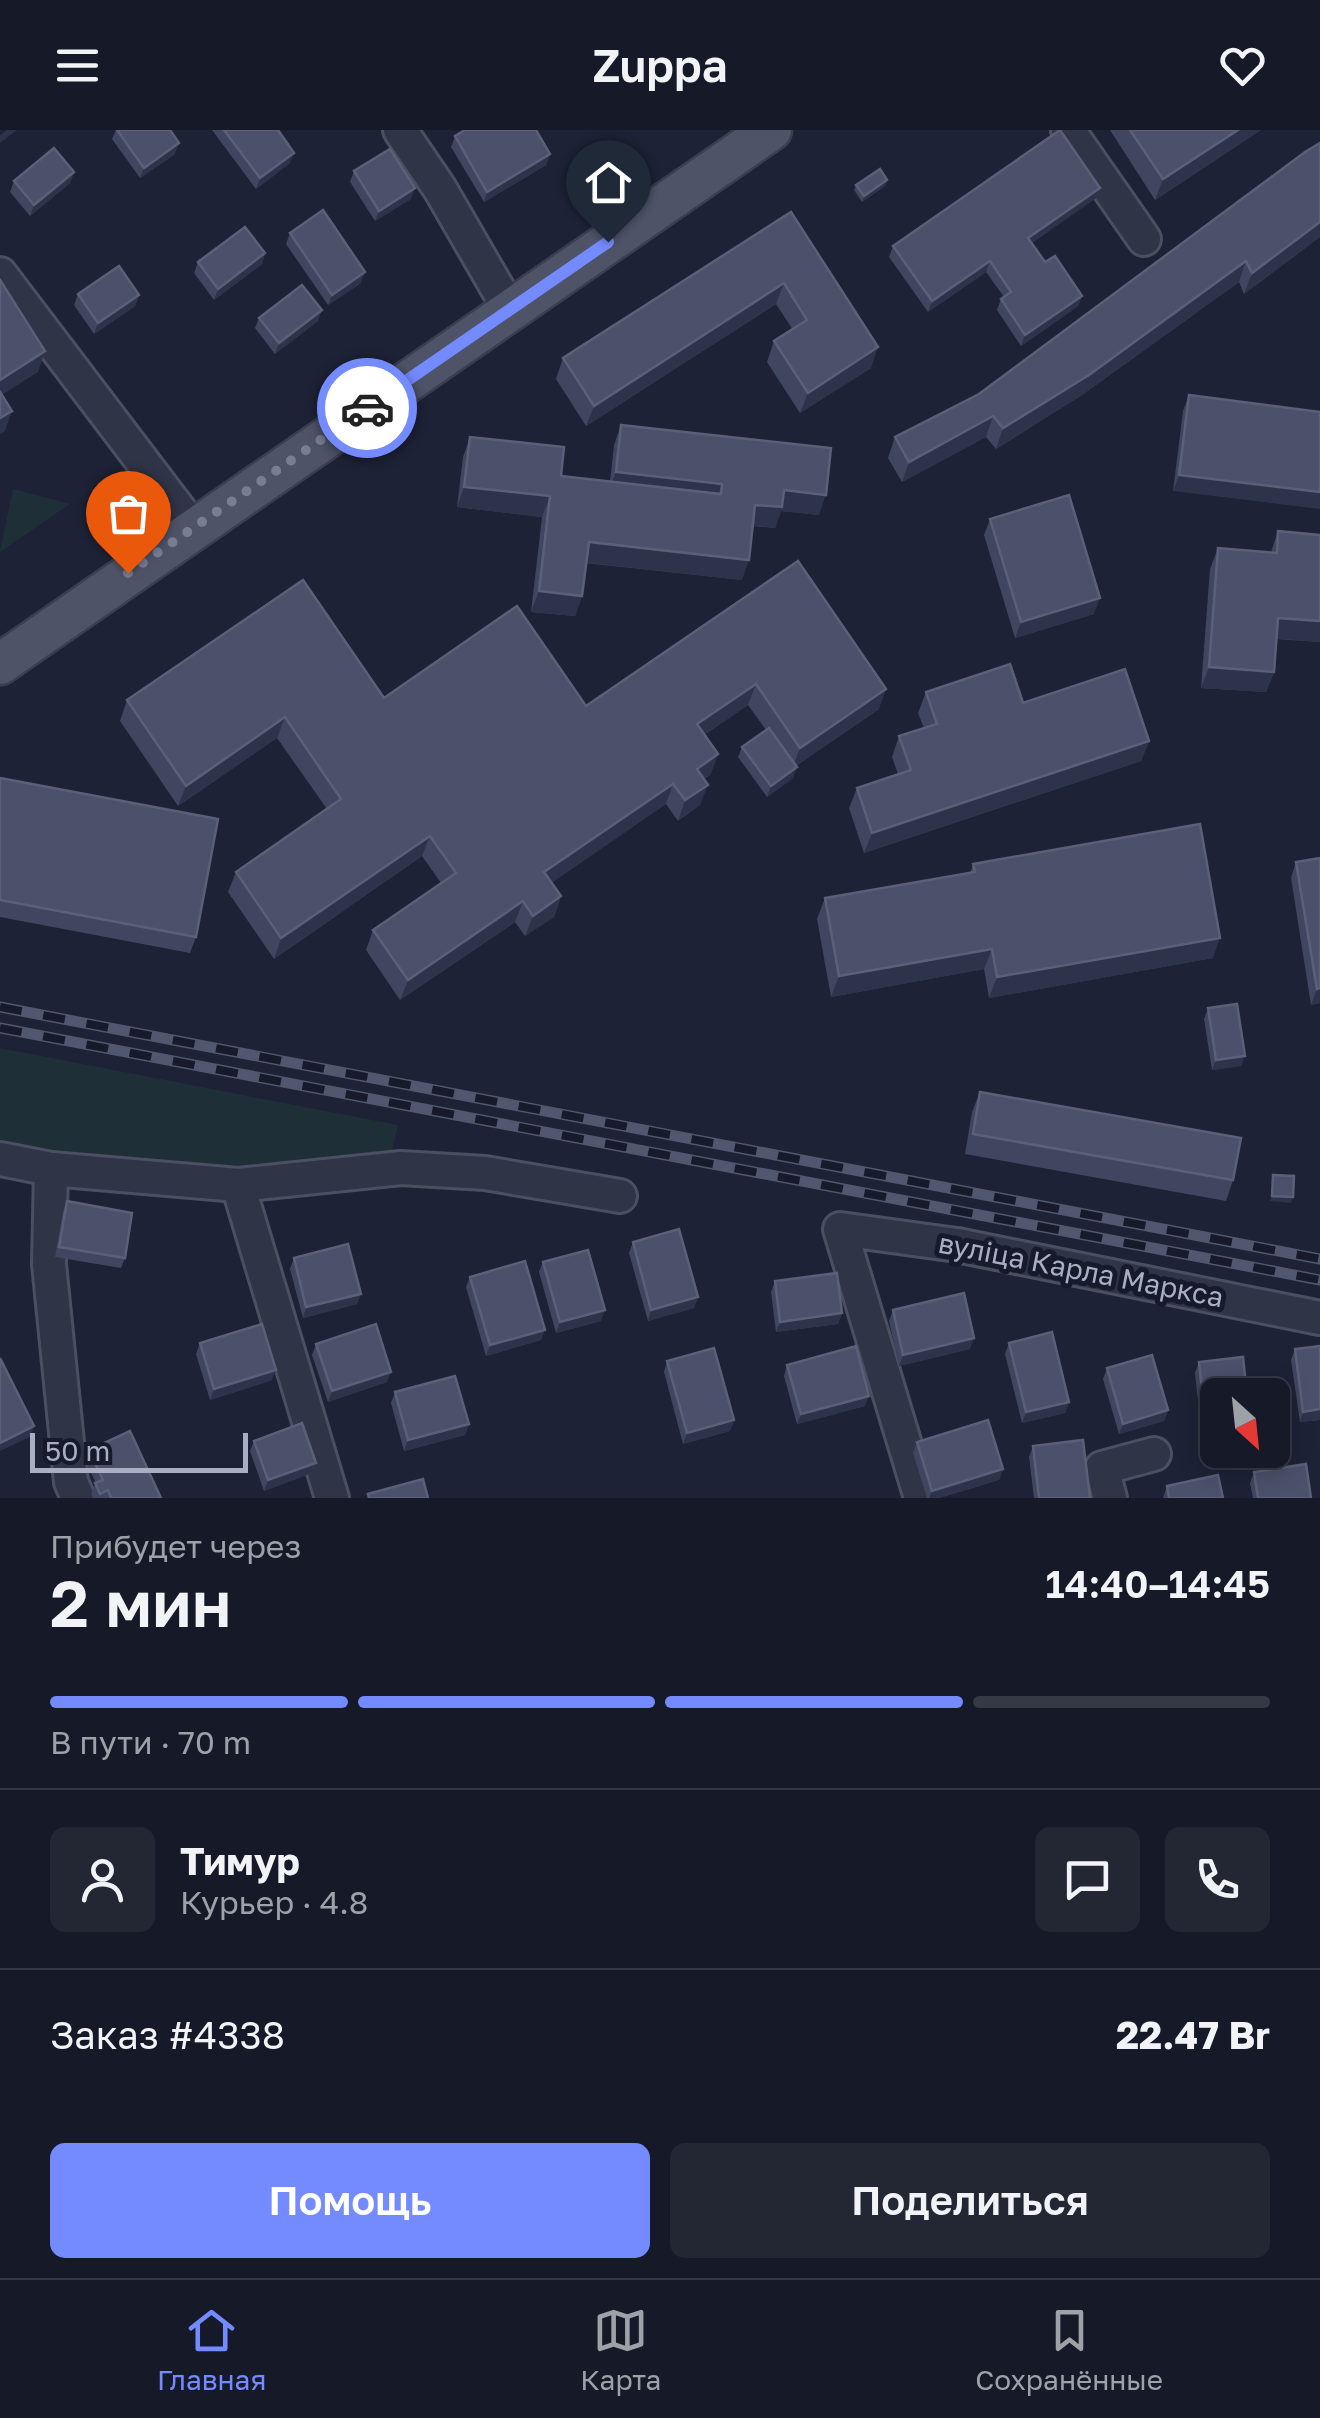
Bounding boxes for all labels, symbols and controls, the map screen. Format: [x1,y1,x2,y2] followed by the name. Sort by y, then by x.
[50,38,105,93] icon: menu
[592,38,728,92] text: Zuppa
[1215,38,1270,93] icon: heart
[566,140,651,243] pin
[581,155,636,210] icon: home
[317,358,417,458] courier
[340,381,395,436] icon: car
[86,471,171,574] pin
[101,486,156,541] icon: bag
[936,1226,1226,1313] street label: вуліца Карла Маркса
[1200,1378,1290,1468] north arrow
[1200,1378,1290,1468] map controls
[30,1428,248,1472] scale bar
[45,1434,110,1467] text: 50 m
[50,1527,301,1565] text: Прибудет через
[1045,1561,1270,1606] text: 14:40–14:45
[50,1563,231,1641] text: 2 мин
[50,1723,251,1761] text: В пути · 70 m
[50,1827,155,1932] button: person
[1035,1827,1140,1932] button: chat
[1165,1827,1270,1932] button: phone
[180,1838,300,1883] text: Тимур
[180,1883,368,1921] text: Курьер · 4.8
[50,2012,285,2057] text: Заказ #4338
[1116,2012,1270,2057] text: 22.47 Br
[50,2143,650,2258] button: Помощь
[670,2143,1270,2258] button: Поделиться
[157,2303,266,2396] tab: Главная
[580,2303,661,2396] tab: Карта
[975,2303,1163,2396] tab: Сохранённые

